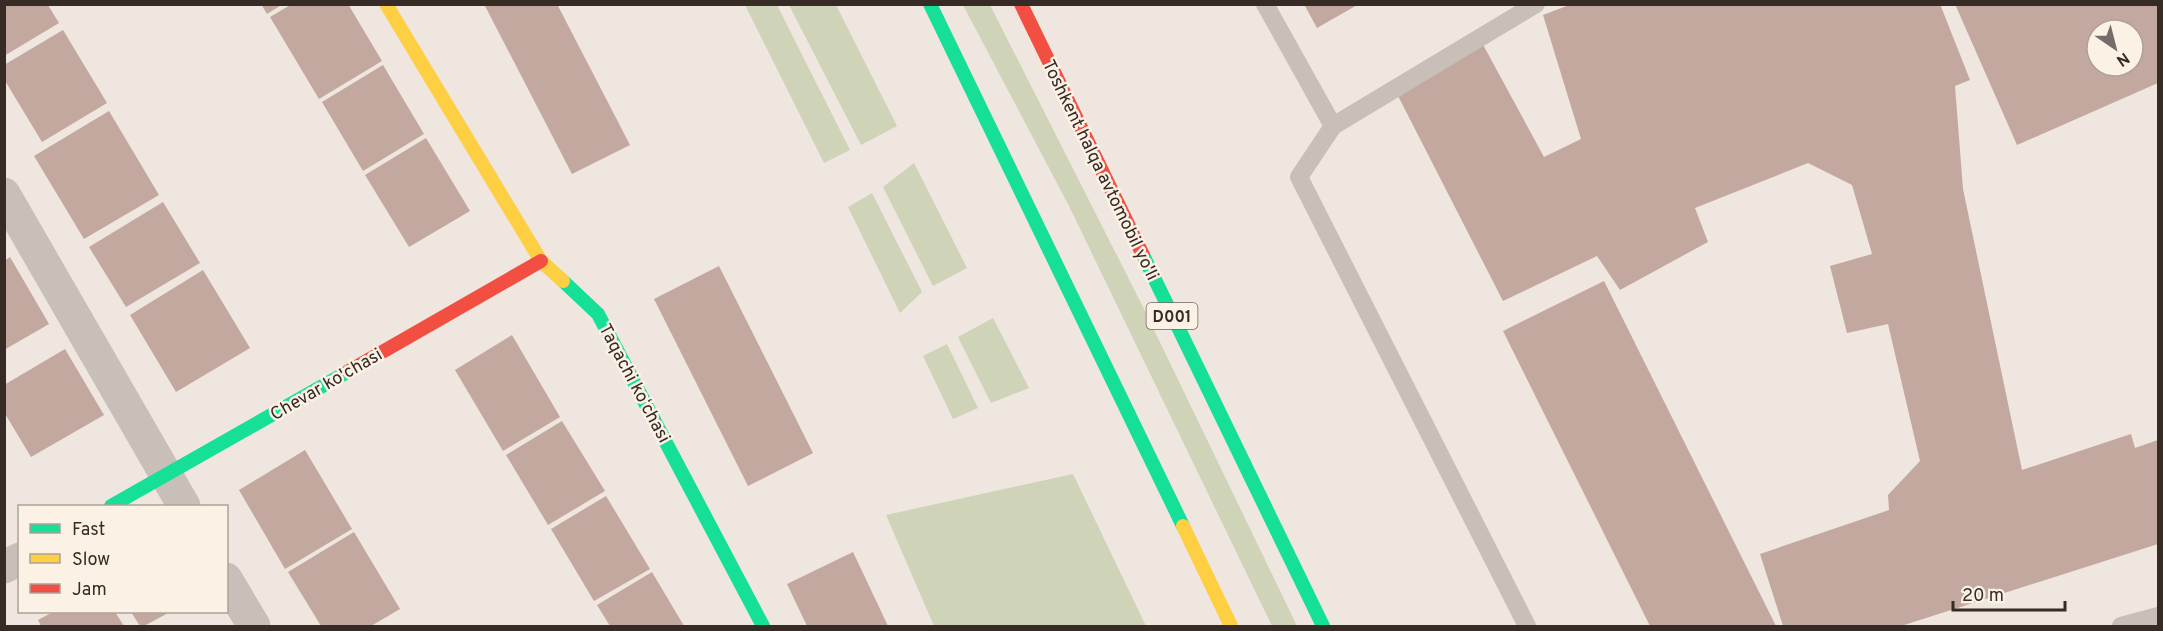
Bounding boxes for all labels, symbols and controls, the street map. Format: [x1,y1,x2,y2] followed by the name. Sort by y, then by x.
[2085,18,2145,78] north arrow
[2112,47,2133,70] text: N
[1036,57,1163,285] street label: Toshkent halqa avtomobil yo'li
[1146,303,1198,329] road number: D001
[593,320,675,447] street label: Taqachi koʻchasi
[267,344,387,427] street label: Chevar ko'chasi
[18,505,228,613] legend
[72,519,105,542] text: Fast
[72,549,110,572] text: Slow
[1953,574,2066,612] scale bar
[72,579,107,602] text: Jam
[1962,585,2004,608] text: 20 m

